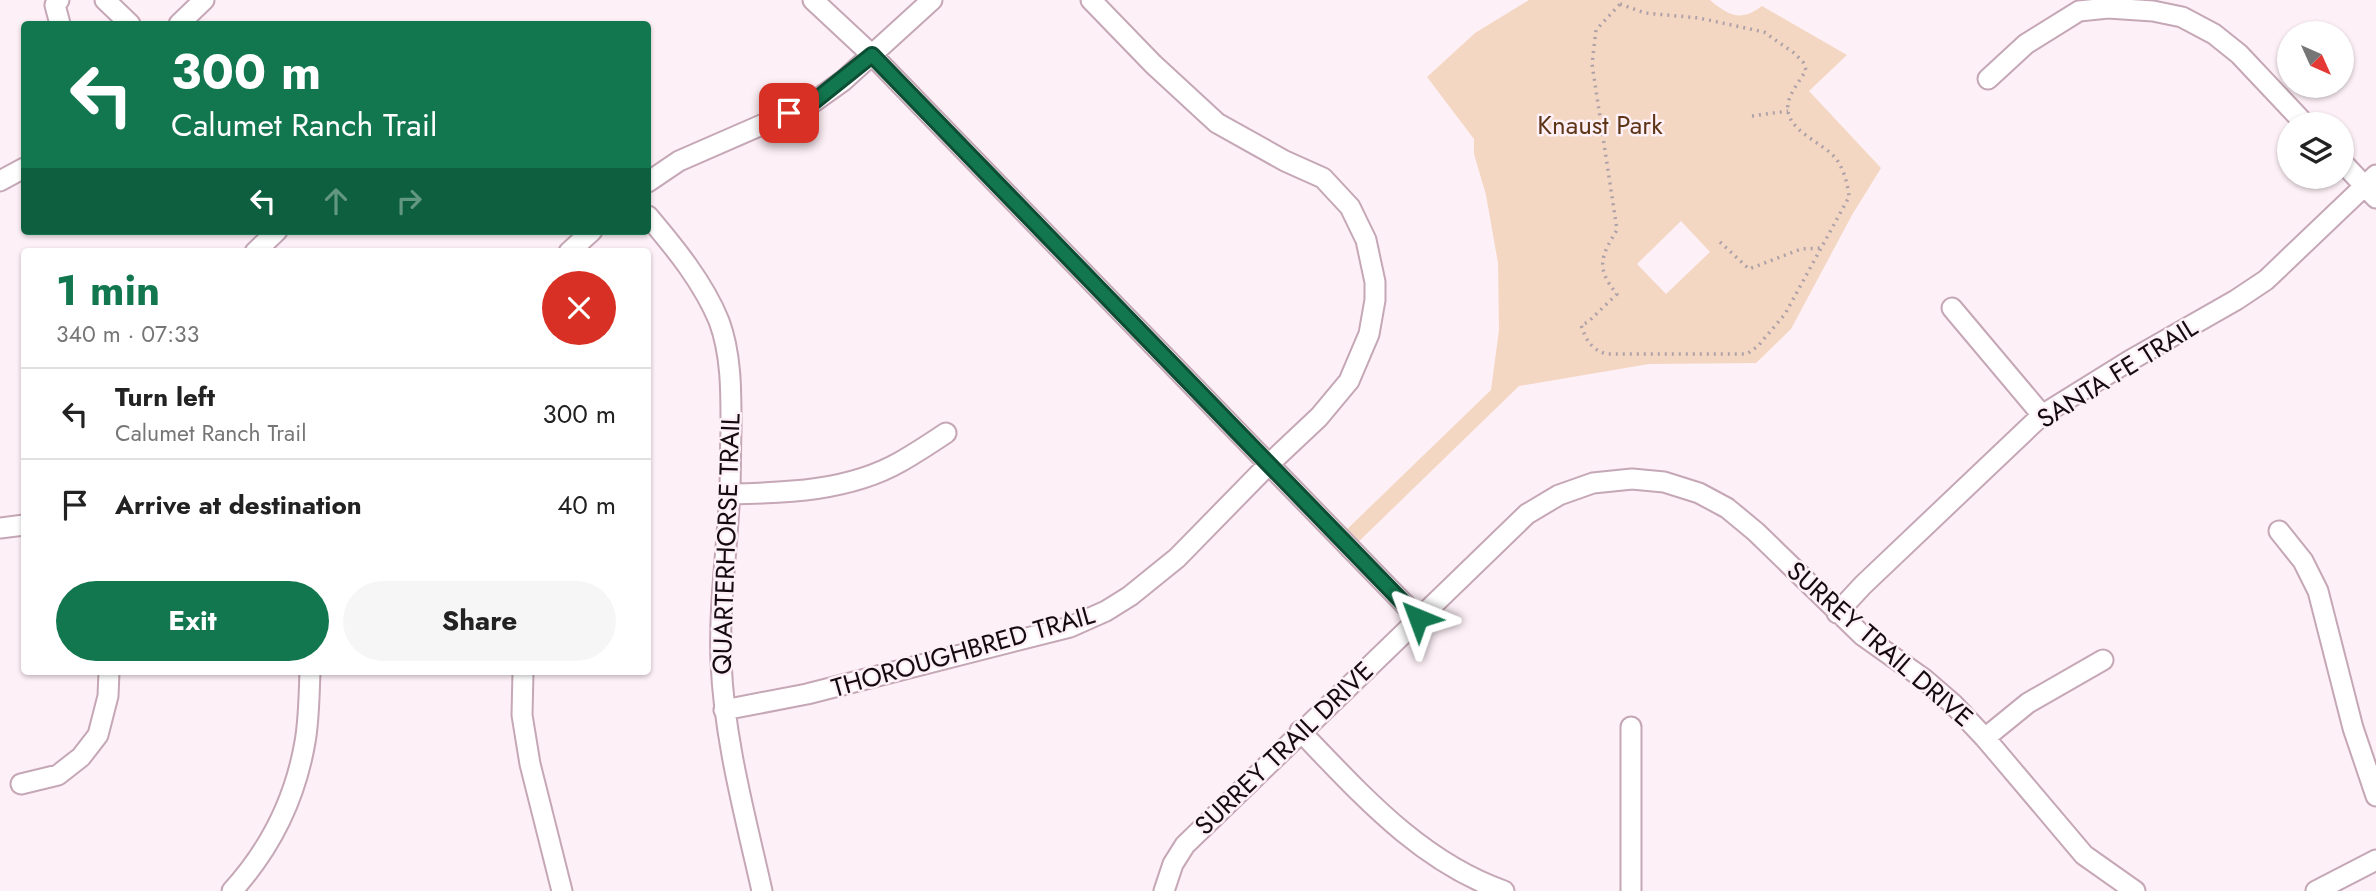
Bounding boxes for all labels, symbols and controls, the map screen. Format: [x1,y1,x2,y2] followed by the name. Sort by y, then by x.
[2277,21,2354,98] north arrow
[2277,21,2354,189] map controls
[171,37,321,107] text: 300 m
[56,49,147,140] icon: left
[759,83,819,143] pin
[770,94,808,132] icon: arrive
[171,102,437,148] text: Calumet Ranch Trail
[1537,106,1663,144] park label: Knaust Park
[2277,112,2354,189] button: layers
[244,182,282,220] icon: left
[317,182,355,220] icon: ahead
[390,182,428,220] icon: right
[56,260,160,321] text: 1 min
[542,271,616,345] button: close
[2029,308,2205,438] street label: SANTA FE TRAIL
[56,317,199,351] text: 340 m · 07:33
[115,378,215,416] text: Turn left
[56,395,94,433] icon: left
[543,395,616,433] text: 300 m
[702,412,750,675] street label: QUARTERHORSE TRAIL
[115,416,306,450] text: Calumet Ranch Trail
[56,486,94,524] icon: arrive
[115,486,362,524] text: Arrive at destination
[557,486,616,524] text: 40 m
[1778,552,1982,736] street label: SURREY TRAIL DRIVE
[56,581,329,661] button: Exit
[343,581,616,661] button: Share
[1381,581,1455,655] position arrow
[827,595,1099,707] street label: THOROUGHBRED TRAIL
[1186,652,1382,844] street label: SURREY TRAIL DRIVE

